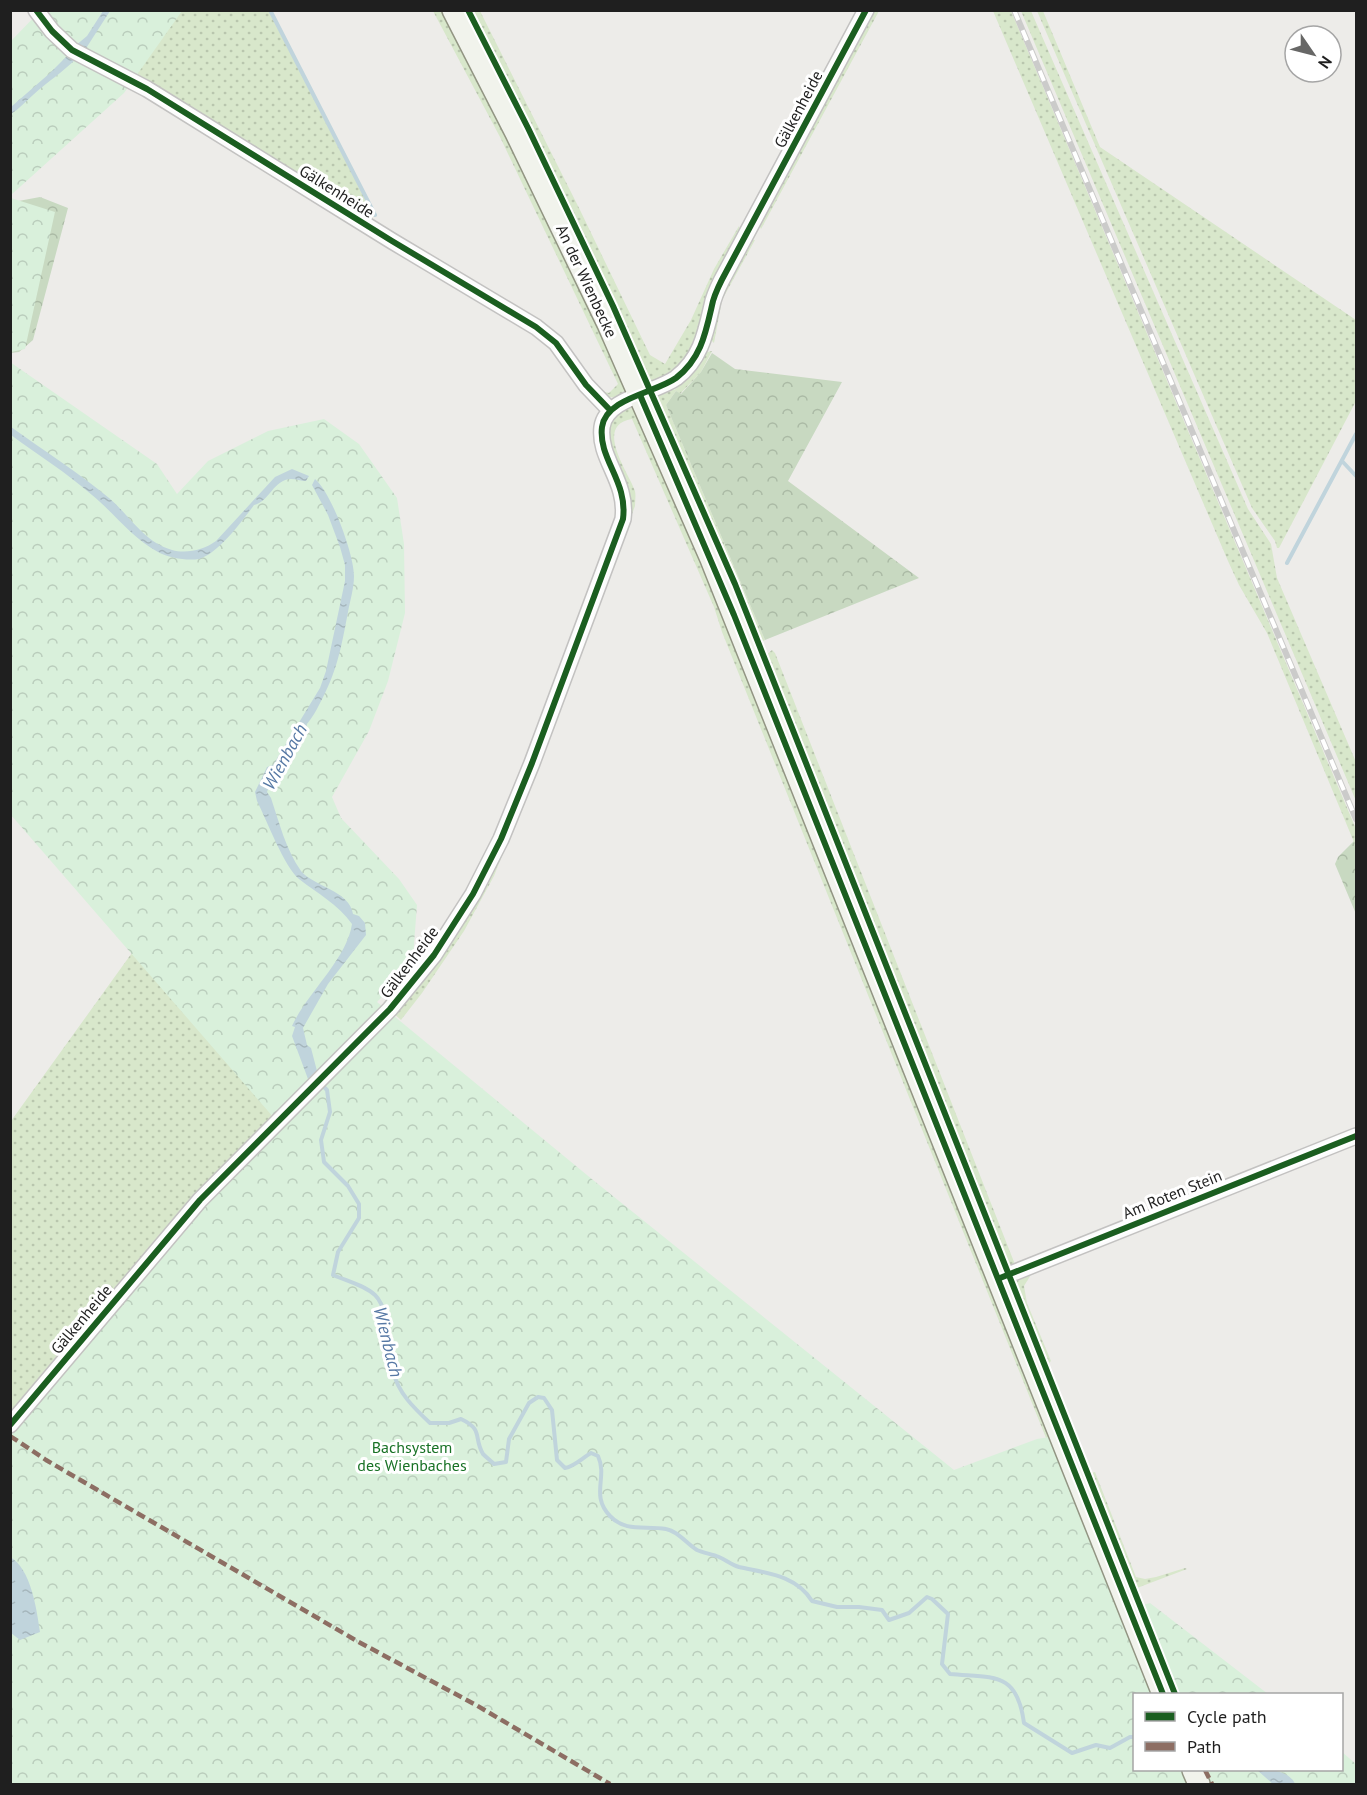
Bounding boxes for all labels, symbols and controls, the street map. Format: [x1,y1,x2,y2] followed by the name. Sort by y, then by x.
[1283,24,1343,84] north arrow
[1314,53,1336,73] text: N
[769,67,827,151] street label: Gälkenheide
[296,160,378,222] street label: Gälkenheide
[552,221,622,341] street label: An der Wienbecke
[257,720,312,794] water label: Wienbach
[376,922,442,1002] street label: Gälkenheide
[1119,1165,1225,1223] street label: Am Roten Stein
[46,1280,116,1358] street label: Gälkenheide
[369,1304,408,1380] water label: Wienbach
[357,1437,467,1475] park label: Bachsystem des Wienbaches
[1133,1693,1343,1771] legend
[1187,1705,1267,1728] text: Cycle path
[1187,1735,1221,1758] text: Path

